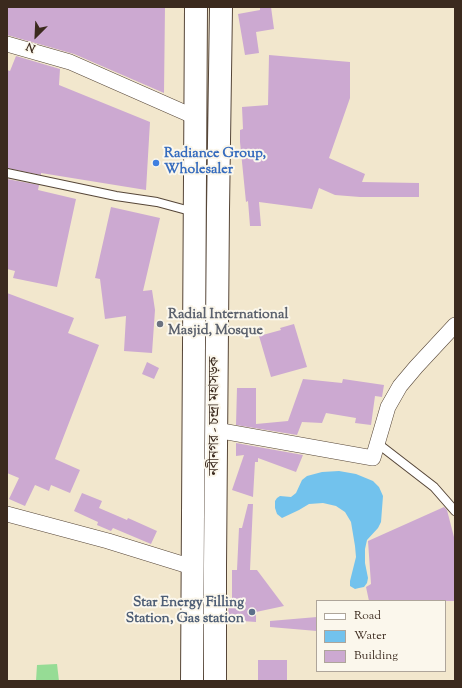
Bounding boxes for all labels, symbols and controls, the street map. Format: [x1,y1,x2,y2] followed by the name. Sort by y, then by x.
[16,16,56,56] north arrow
[24,38,38,56] text: N
[164,147,266,180] place label: Radiance Group, Wholesaler
[151,158,161,168] marker: Radiance Group, Wholesaler
[168,308,288,340] place label: Radial International Masjid, Mosque
[155,319,165,329] marker: Radial International Masjid, Mosque
[208,357,224,475] street label: নবীনগর - চন্দ্রা মহাসড়ক
[126,596,244,628] place label: Star Energy Filling Station, Gas station
[316,600,446,672] legend
[247,607,257,617] marker: Star Energy Filling Station, Gas station
[354,607,381,625] text: Road
[354,627,386,645] text: Water
[354,647,398,665] text: Building

